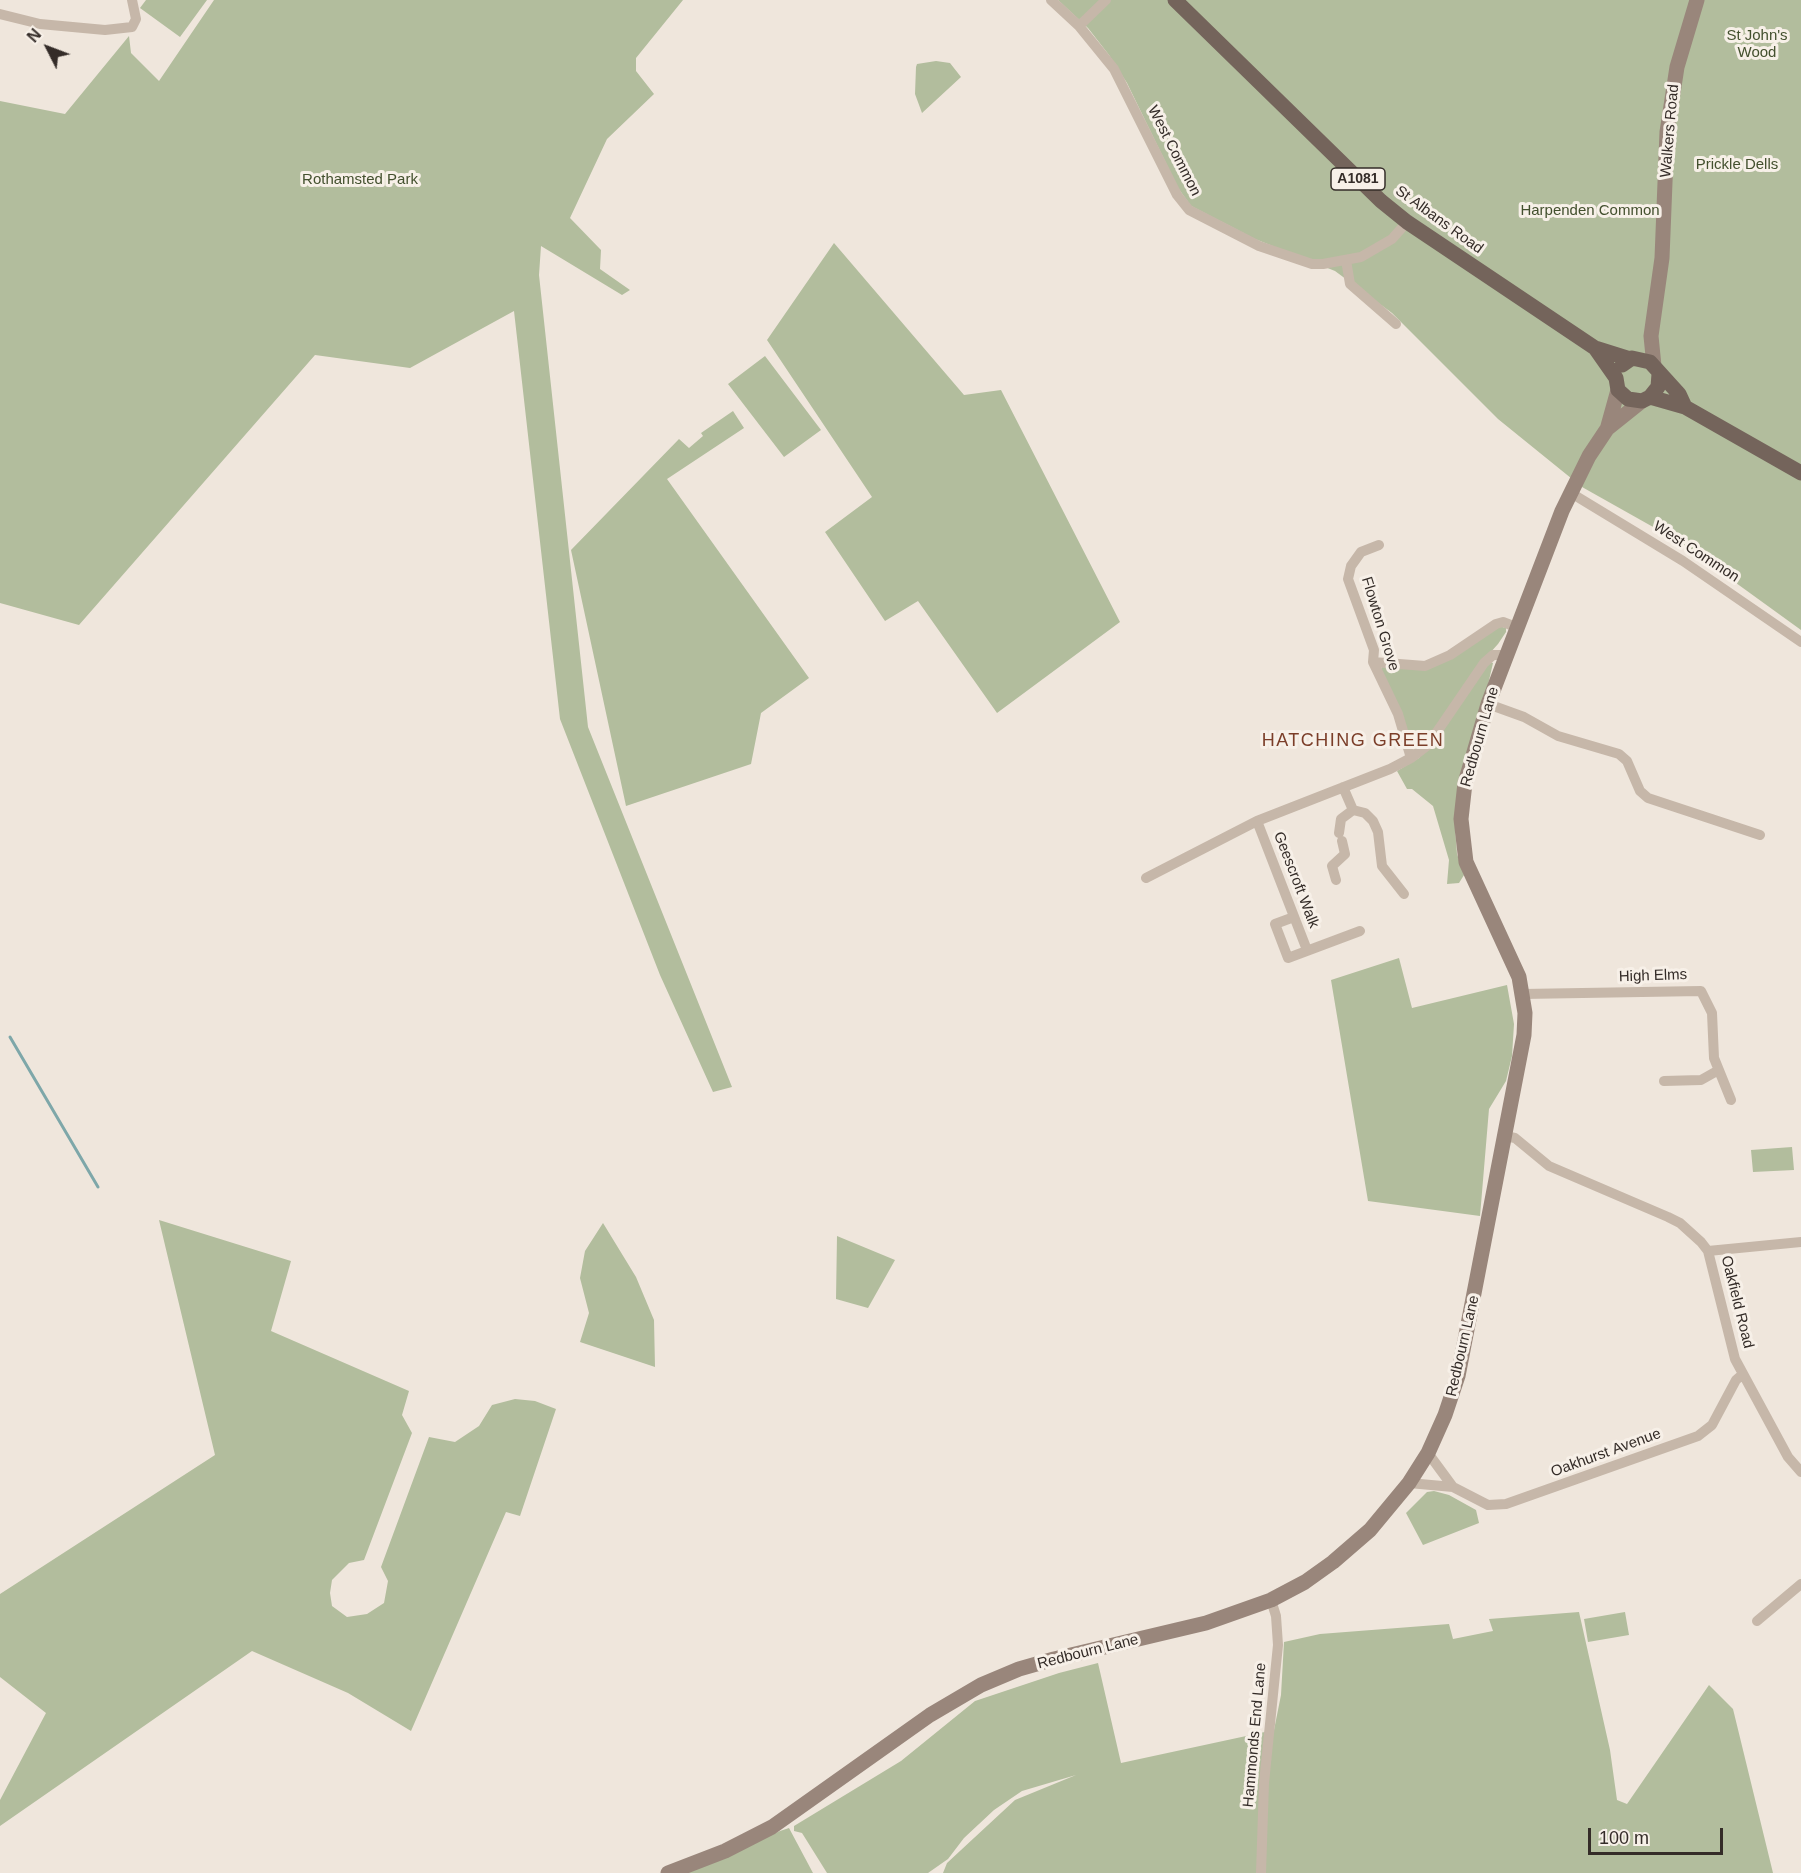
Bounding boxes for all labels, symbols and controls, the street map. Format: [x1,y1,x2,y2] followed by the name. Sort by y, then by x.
[18,18,78,78] north arrow
[24,26,44,46] text: N
[1726,27,1788,62] park label: St John's Wood
[1657,84,1683,178] street label: Walkers Road
[1144,103,1204,199] street label: West Common
[1696,156,1778,174] park label: Prickle Dells
[1331,168,1385,190] road number: A1081
[302,171,418,189] park label: Rothamsted Park
[1392,182,1486,258] street label: St Albans Road
[1520,202,1660,220] park label: Harpenden Common
[1650,518,1742,586] street label: West Common
[1357,575,1403,673] street label: Flowton Grove
[1457,685,1503,789] street label: Redbourn Lane
[1262,730,1444,752] district label: HATCHING GREEN
[1269,829,1323,931] street label: Geescroft Walk
[1619,966,1687,986] street label: High Elms
[1717,1254,1757,1350] street label: Oakfield Road
[1443,1294,1483,1398] street label: Redbourn Lane
[1549,1425,1663,1481] street label: Oakhurst Avenue
[1036,1631,1140,1673] street label: Redbourn Lane
[1240,1662,1270,1808] street label: Hammonds End Lane
[1591,1816,1726,1854] scale bar
[1599,1828,1649,1848] text: 100 m

